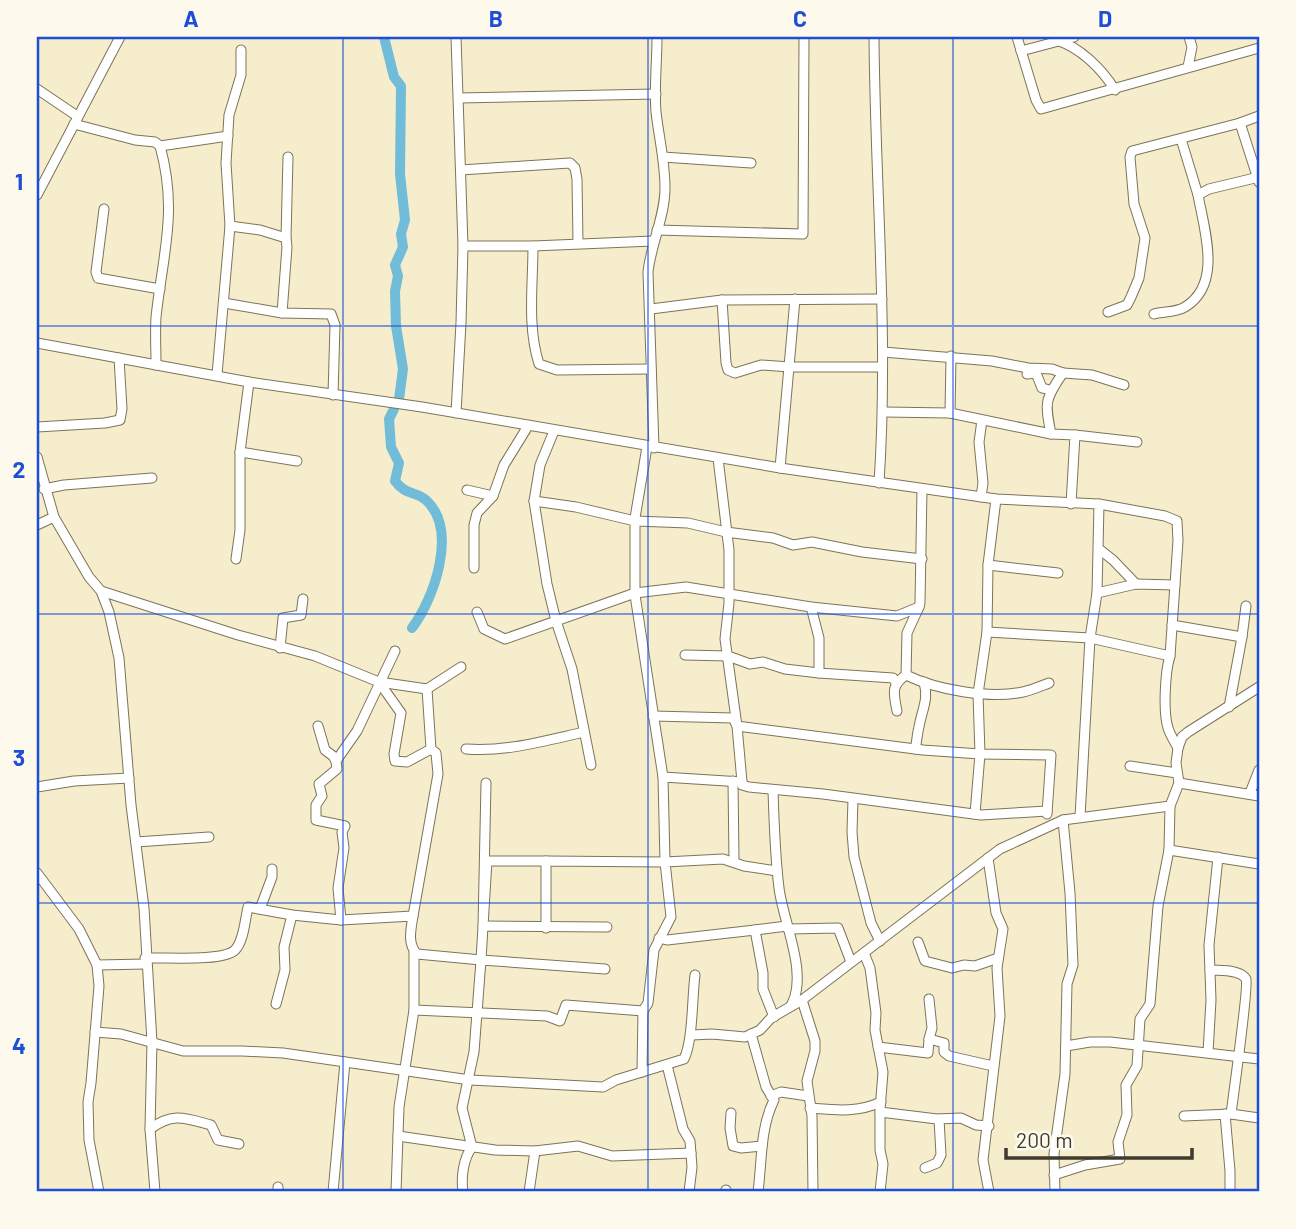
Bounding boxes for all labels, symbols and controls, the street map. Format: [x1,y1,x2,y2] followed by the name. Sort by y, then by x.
[183,4,199,32] text: A
[489,4,503,32] text: B
[793,4,807,32] text: C
[1098,4,1112,32] text: D
[15,167,23,195] text: 1
[13,455,25,483] text: 2
[13,743,25,771] text: 3
[12,1031,26,1059] text: 4
[1006,1117,1191,1161] scale bar
[1016,1127,1073,1152] text: 200 m

